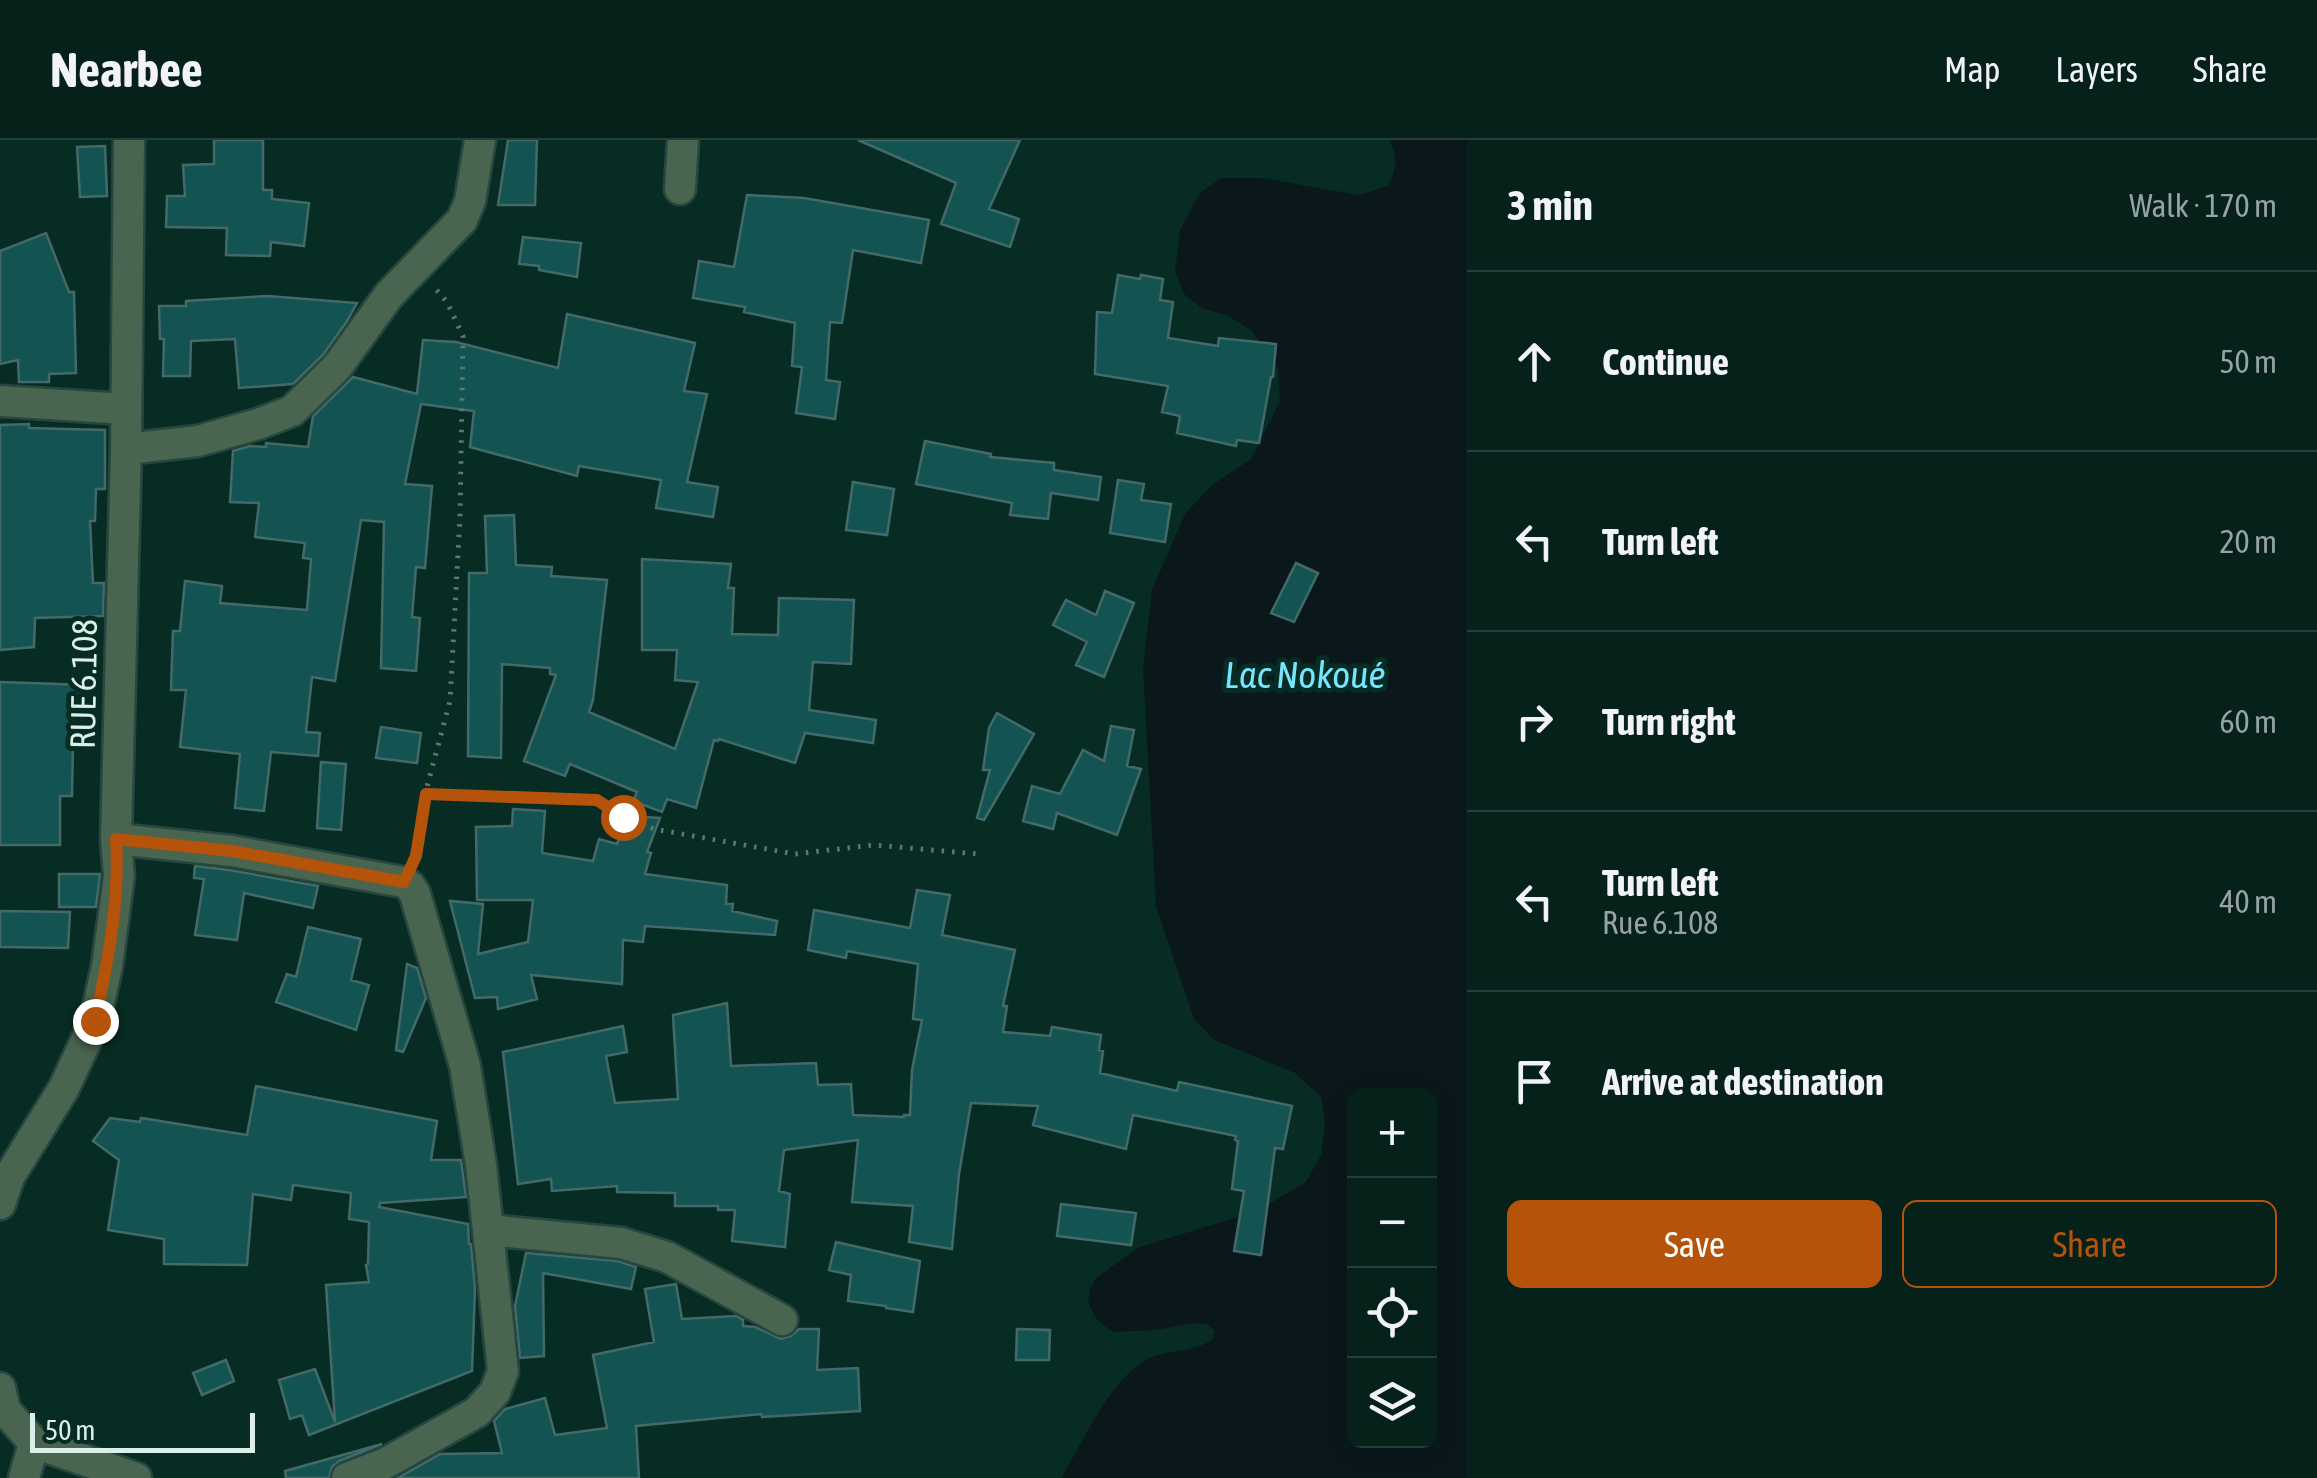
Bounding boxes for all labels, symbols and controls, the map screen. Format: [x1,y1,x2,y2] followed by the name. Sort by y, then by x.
[50,42,203,97] text: Nearbee
[1944,49,2000,89] text: Map
[2055,49,2138,89] text: Layers
[2193,49,2267,89] text: Share
[1507,181,1593,229] text: 3 min
[2129,187,2277,224] text: Walk · 170 m
[1507,334,1562,389] icon: ahead
[1602,340,1729,383] text: Continue
[2219,343,2277,380] text: 50 m
[1507,514,1562,569] icon: left
[1602,520,1718,563] text: Turn left
[2219,523,2277,560] text: 20 m
[62,619,104,749] street label: RUE 6.108
[1224,653,1386,696] water label: Lac Nokoué
[1507,694,1562,749] icon: right
[1602,700,1736,743] text: Turn right
[2219,703,2277,740] text: 60 m
[601,795,647,841] route start
[1602,861,1718,904] text: Turn left
[1507,874,1562,929] icon: left
[2219,883,2277,920] text: 40 m
[1602,904,1718,941] text: Rue 6.108
[73,999,119,1045] route end
[1507,1054,1562,1109] icon: arrive
[1602,1060,1884,1103] text: Arrive at destination
[1347,1088,1437,1448] map controls
[1347,1088,1437,1178] button: +
[1347,1178,1437,1268] button: −
[1507,1200,1882,1288] button: Save
[1902,1200,2277,1288] button: Share
[1347,1268,1437,1358] button: locate
[1347,1358,1437,1448] button: layers
[30,1408,255,1452] scale bar
[45,1414,95,1446] text: 50 m

